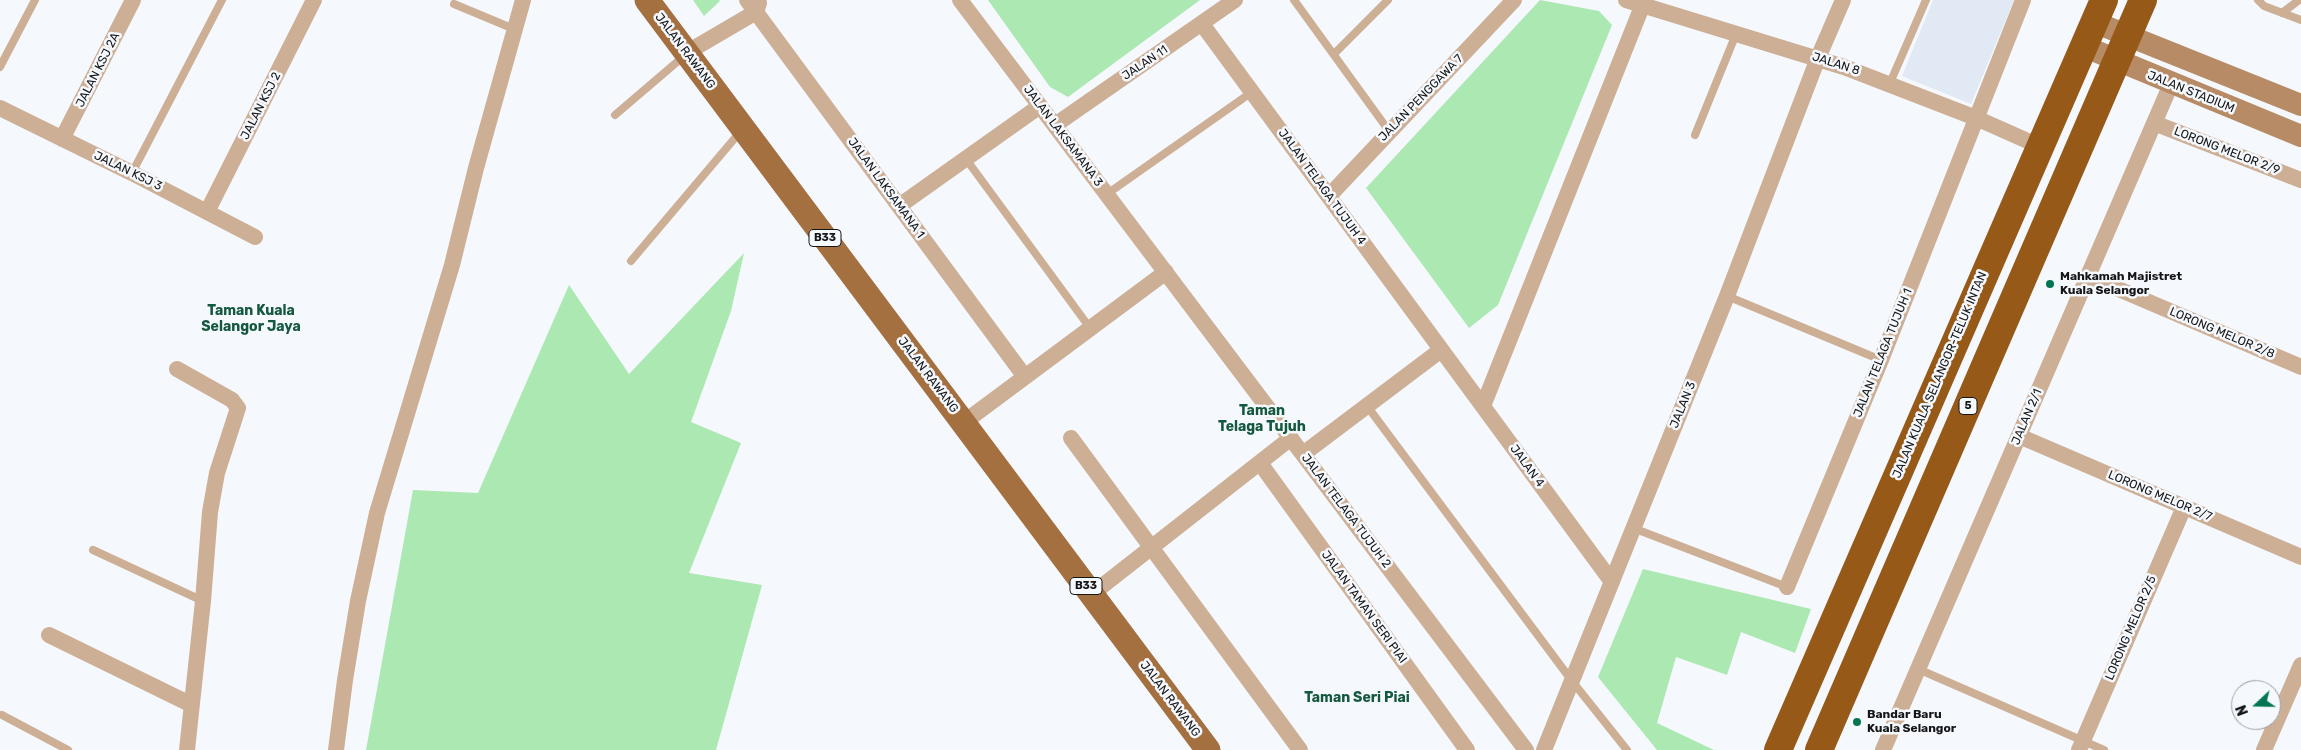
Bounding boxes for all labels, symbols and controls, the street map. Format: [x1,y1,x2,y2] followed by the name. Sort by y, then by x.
[652,10,718,92] street label: JALAN RAWANG
[73,30,123,110] street label: JALAN KSJ 2A
[1119,43,1171,83] street label: JALAN 11
[1810,50,1862,78] street label: JALAN 8
[1376,52,1466,144] street label: JALAN PENGGAWA 7
[2145,68,2237,116] street label: JALAN STADIUM
[238,70,284,142] street label: JALAN KSJ 2
[1020,83,1106,189] street label: JALAN LAKSAMANA 3
[2172,124,2282,178] street label: LORONG MELOR 2/9
[1275,126,1369,248] street label: JALAN TELAGA TUJUH 4
[845,135,927,241] street label: JALAN LAKSAMANA 1
[92,148,164,194] street label: JALAN KSJ 3
[809,230,841,247] road number: B33
[1890,270,1990,480] street label: JALAN KUALA SELANGOR-TELUK INTAN
[2060,270,2182,298] place label: Mahkamah Majistret Kuala Selangor
[2044,278,2056,290] marker: Mahkamah Majistret Kuala Selangor
[1851,287,1915,419] street label: JALAN TELAGA TUJUH 1
[201,303,301,336] district label: Taman Kuala Selangor Jaya
[2167,304,2277,362] street label: LORONG MELOR 2/8
[895,334,961,416] street label: JALAN RAWANG
[1667,380,1699,430] street label: JALAN 3
[2009,387,2045,447] street label: JALAN 2/1
[1959,398,1977,414] road number: 5
[1218,403,1306,436] district label: Taman Telaga Tujuh
[1507,442,1547,490] street label: JALAN 4
[1298,451,1394,571] street label: JALAN TELAGA TUJUH 2
[2106,468,2214,524] street label: LORONG MELOR 2/7
[1318,548,1410,666] street label: JALAN TAMAN SERI PIAI
[2102,573,2160,683] street label: LORONG MELOR 2/5
[1070,578,1102,594] road number: B33
[1137,658,1203,740] street label: JALAN RAWANG
[2231,680,2281,730] north arrow
[1304,690,1410,706] district label: Taman Seri Piai
[2233,702,2252,718] text: N
[1867,708,1956,736] place label: Bandar Baru Kuala Selangor
[1851,716,1863,728] marker: Bandar Baru Kuala Selangor

